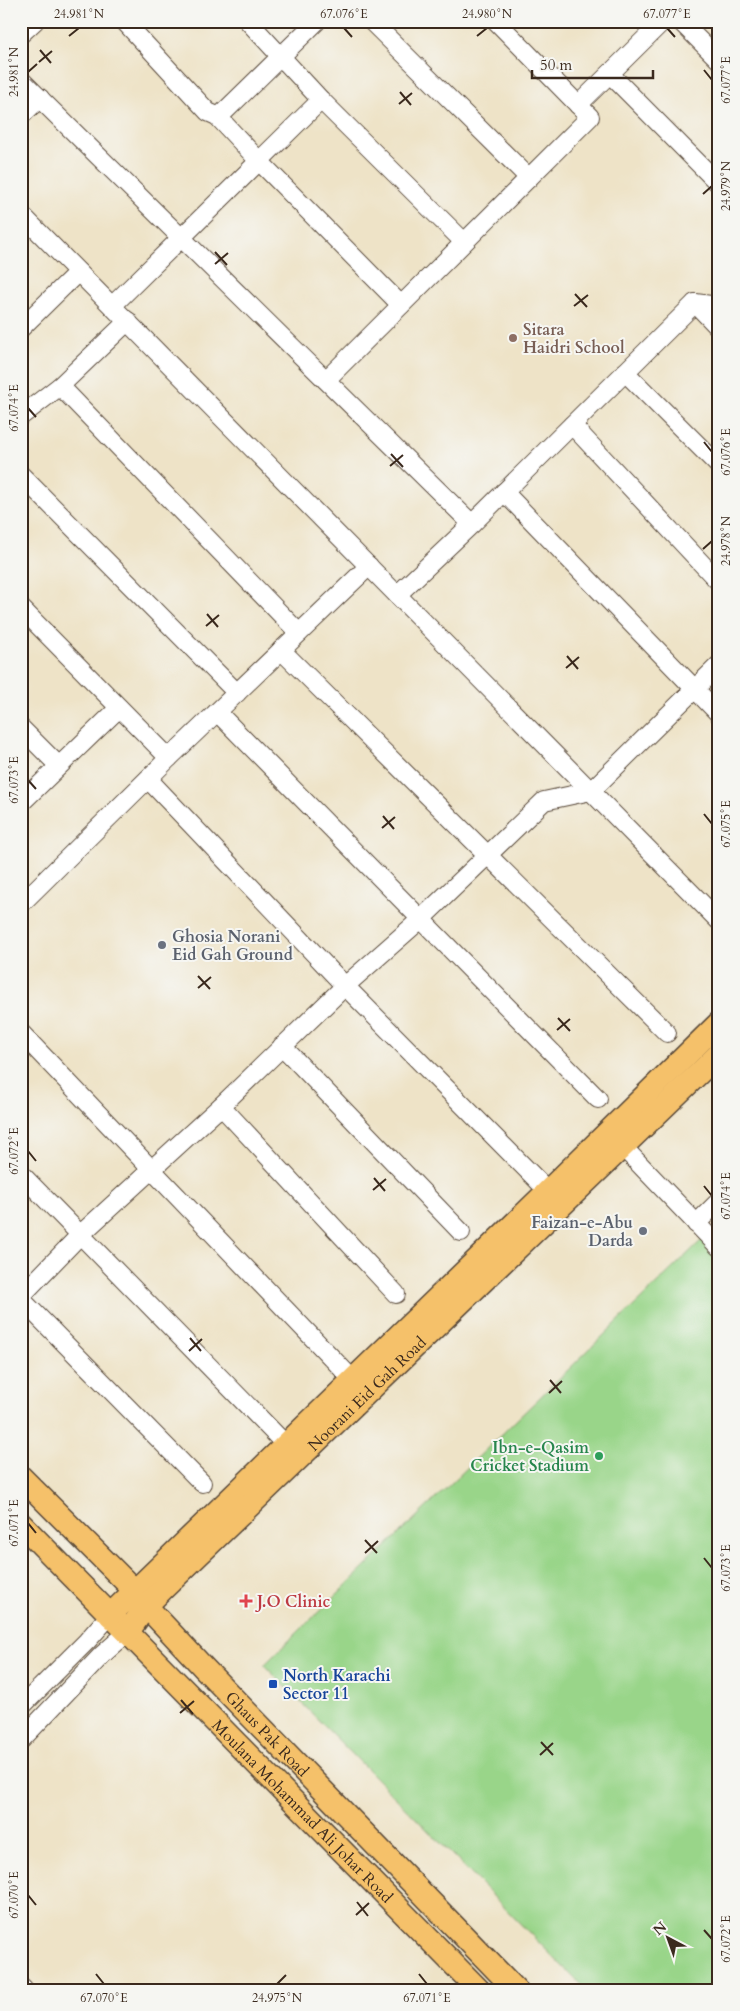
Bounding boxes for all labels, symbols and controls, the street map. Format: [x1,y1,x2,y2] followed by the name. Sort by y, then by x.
[54,6,105,22] text: 24.981°N
[320,6,368,22] text: 67.076°E
[462,6,513,22] text: 24.980°N
[643,6,691,22] text: 67.077°E
[6,46,22,97] text: 24.981°N
[532,48,654,80] scale bar
[540,55,572,75] text: 50 m
[718,56,734,104] text: 67.077°E
[718,160,734,211] text: 24.979°N
[523,319,625,359] place label: Sitara Haidri School
[507,332,519,344] marker: Sitara Haidri School
[6,384,22,432] text: 67.074°E
[718,428,734,476] text: 67.076°E
[718,515,734,566] text: 24.978°N
[6,756,22,804] text: 67.073°E
[718,800,734,848] text: 67.075°E
[172,926,293,966] place label: Ghosia Norani Eid Gah Ground
[156,939,168,951] marker: Ghosia Norani Eid Gah Ground
[6,1127,22,1175] text: 67.072°E
[718,1172,734,1220] text: 67.074°E
[531,1212,633,1252] place label: Faizan-e-Abu Darda
[637,1225,649,1237] marker: Faizan-e-Abu Darda
[303,1331,432,1456] street label: Noorani Eid Gah Road
[470,1437,589,1477] place label: Ibn-e-Qasim Cricket Stadium
[593,1450,605,1462] marker: Ibn-e-Qasim Cricket Stadium
[6,1499,22,1547] text: 67.071°E
[718,1544,734,1592] text: 67.073°E
[255,1591,331,1613] place label: J.O Clinic
[239,1594,253,1608] marker: J.O Clinic
[283,1665,390,1705] place label: North Karachi Sector 11
[267,1678,279,1690] marker: North Karachi Sector 11
[220,1687,314,1782] street label: Ghaus Pak Road
[207,1715,398,1908] street label: Moulana Mohammad Ali Johar Road
[6,1871,22,1919] text: 67.070°E
[642,1914,692,1964] north arrow
[718,1915,734,1963] text: 67.072°E
[649,1917,671,1940] text: N
[80,1990,128,2006] text: 67.070°E
[252,1990,303,2006] text: 24.975°N
[403,1990,451,2006] text: 67.071°E

